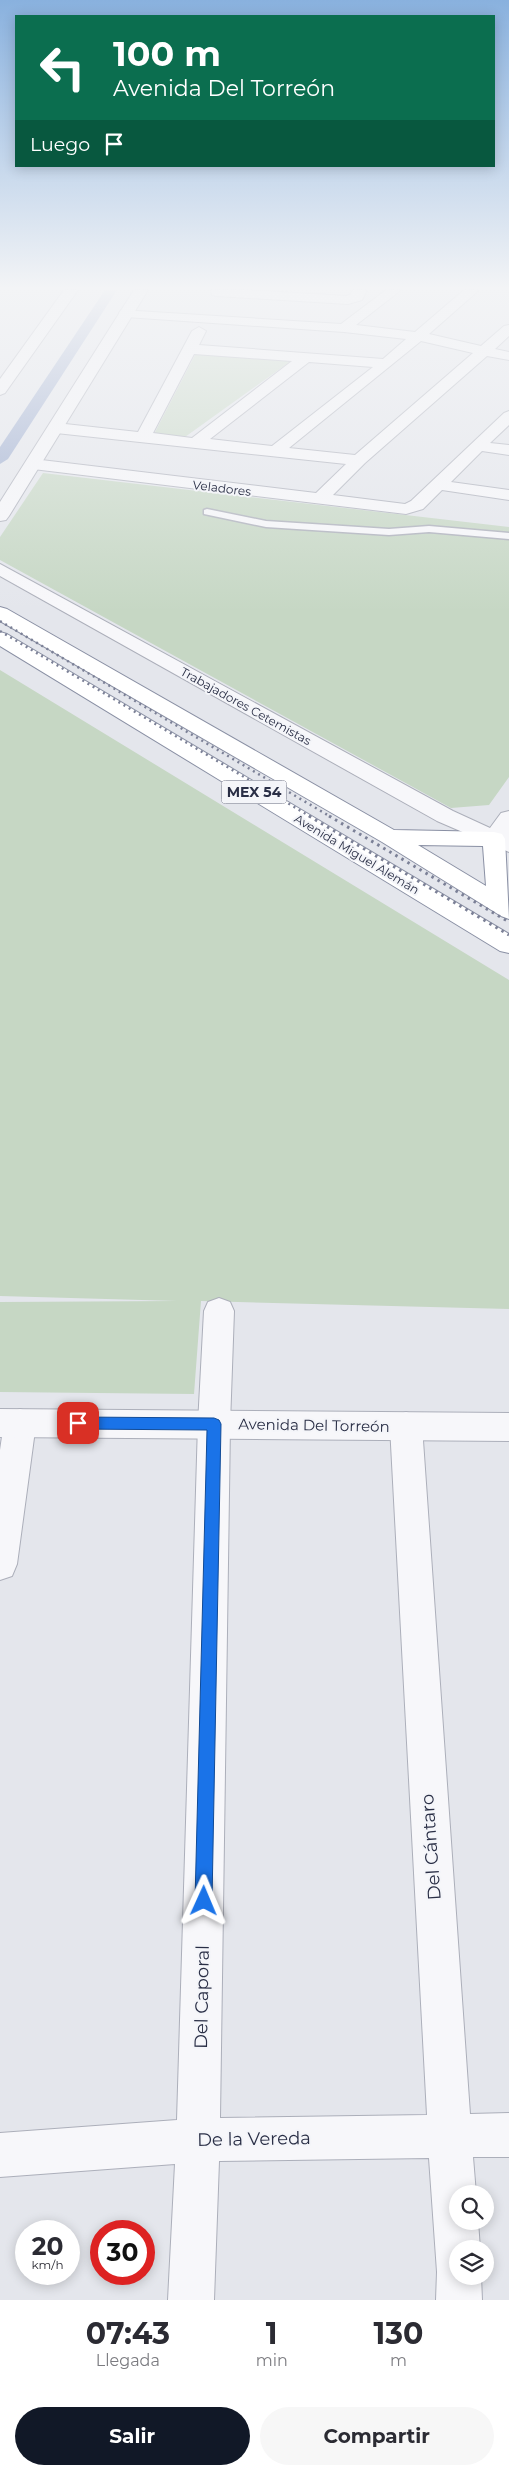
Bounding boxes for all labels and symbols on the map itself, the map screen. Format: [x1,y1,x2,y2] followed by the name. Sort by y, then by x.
[192,477,252,499] street label: Veladores
[178,664,314,748] street label: Trabajadores Cetemistas
[222,780,286,804] road number: MEX 54
[292,811,422,897] street label: Avenida Miguel Alemán
[57,1402,99,1444] pin
[238,1414,390,1436] street label: Avenida Del Torreón
[416,1793,446,1901] street label: Del Cántaro
[177,1874,229,1926] position arrow
[190,1945,214,2049] street label: Del Caporal
[197,2127,311,2151] street label: De la Vereda
[90,2220,155,2285] speed limit sign: 30

